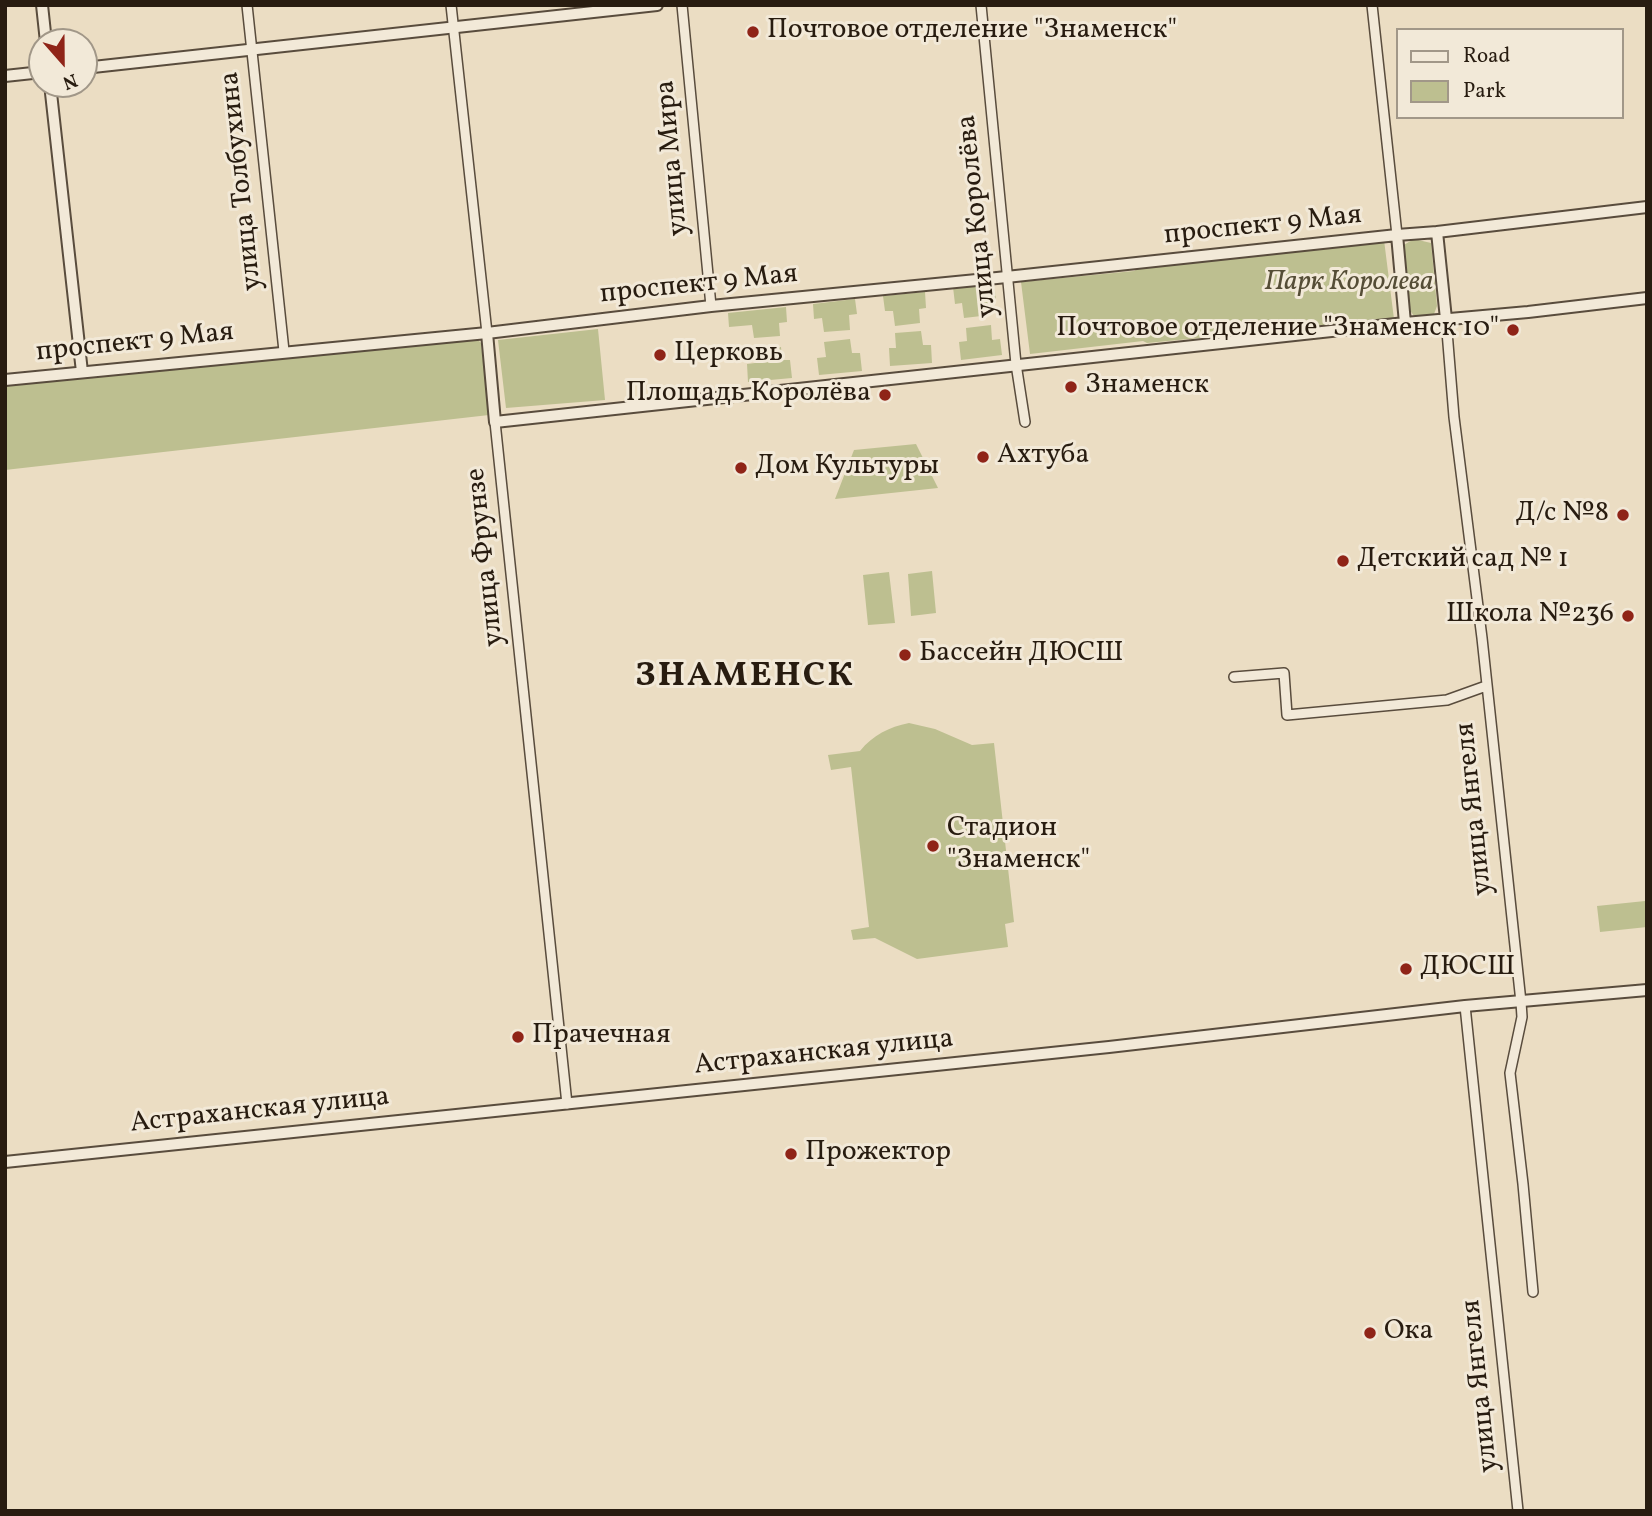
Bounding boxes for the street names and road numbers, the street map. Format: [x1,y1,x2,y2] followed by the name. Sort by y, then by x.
[215,70,271,292] street label: улица Толбухина
[650,79,698,237] street label: улица Мира
[952,113,1006,319] street label: улица Королёва
[1162,200,1364,254] street label: проспект 9 Мая
[598,259,800,313] street label: проспект 9 Мая
[34,317,236,371] street label: проспект 9 Мая
[461,466,513,648] street label: улица Фрунзе
[1450,721,1502,897] street label: улица Янгеля
[693,1024,955,1084] street label: Астраханская улица
[129,1082,391,1142] street label: Астраханская улица
[1456,1298,1508,1474] street label: улица Янгеля

